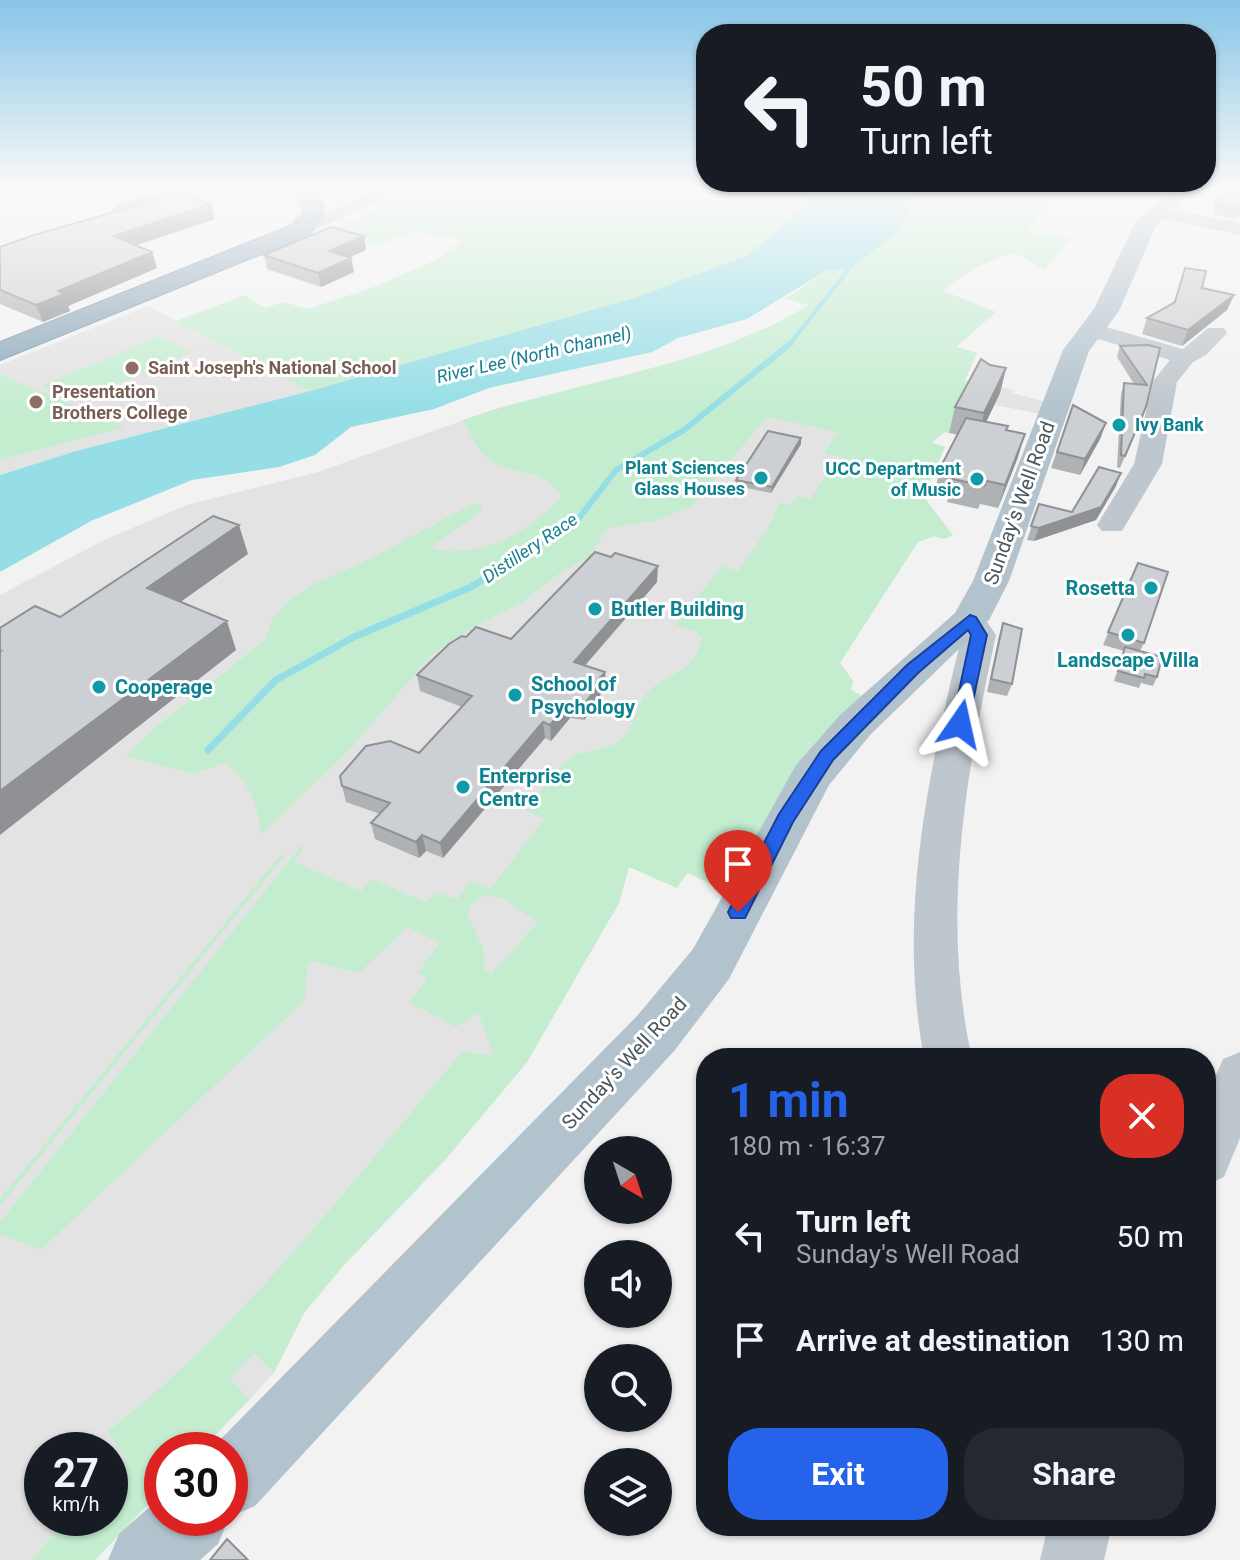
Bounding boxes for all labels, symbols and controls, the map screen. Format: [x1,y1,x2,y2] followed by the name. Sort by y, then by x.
[860,54,987,120] text: 50 m
[728,56,832,160] icon: left
[860,121,993,163] text: Turn left
[435,322,633,388] water label: River Lee (North Channel)
[148,357,397,378] place label: Saint Joseph's National School
[123,359,141,377] marker: Saint Joseph's National School
[52,381,188,423] place label: Presentation Brothers College
[27,393,45,411] marker: Presentation Brothers College
[1135,414,1204,435] place label: Ivy Bank
[1110,416,1128,434] marker: Ivy Bank
[978,418,1060,588] street label: Sunday's Well Road
[625,457,745,499] place label: Plant Sciences Glass Houses
[825,458,961,500] place label: UCC Department of Music
[752,469,770,487] marker: Plant Sciences Glass Houses
[968,470,986,488] marker: UCC Department of Music
[478,508,581,587] water label: Distillery Race
[1066,576,1135,600] place label: Rosetta
[1142,579,1160,597] marker: Rosetta
[611,597,744,621] place label: Butler Building
[586,600,604,618] marker: Butler Building
[1119,626,1137,644] marker: Landscape Villa
[1057,648,1199,672] place label: Landscape Villa
[531,672,636,719] place label: School of Psychology
[115,675,213,699] place label: Cooperage
[90,678,108,696] marker: Cooperage
[918,682,1002,766] position arrow
[506,686,524,704] marker: School of Psychology
[479,764,571,811] place label: Enterprise Centre
[454,778,472,796] marker: Enterprise Centre
[704,830,772,912] pin
[716,842,760,886] icon: arrive
[557,992,691,1134] street label: Sunday's Well Road
[728,1072,849,1129] text: 1 min
[1100,1074,1184,1158] button: close
[728,1131,886,1161] text: 180 m · 16:37
[584,1136,672,1224] north arrow
[584,1136,672,1536] map controls
[796,1204,911,1239] text: Turn left
[728,1214,772,1258] icon: left
[1117,1219,1184,1254] text: 50 m
[796,1239,1020,1269] text: Sunday's Well Road
[584,1240,672,1328] button: sound
[728,1318,772,1362] icon: arrive
[796,1323,1070,1358] text: Arrive at destination
[1100,1323,1184,1358] text: 130 m
[584,1344,672,1432] button: search
[728,1428,948,1520] button: Exit
[964,1428,1184,1520] button: Share
[144,1432,248,1536] speed limit sign: 30
[584,1448,672,1536] button: layers
[53,1450,99,1497] text: 27
[53,1492,99,1516] text: km/h

